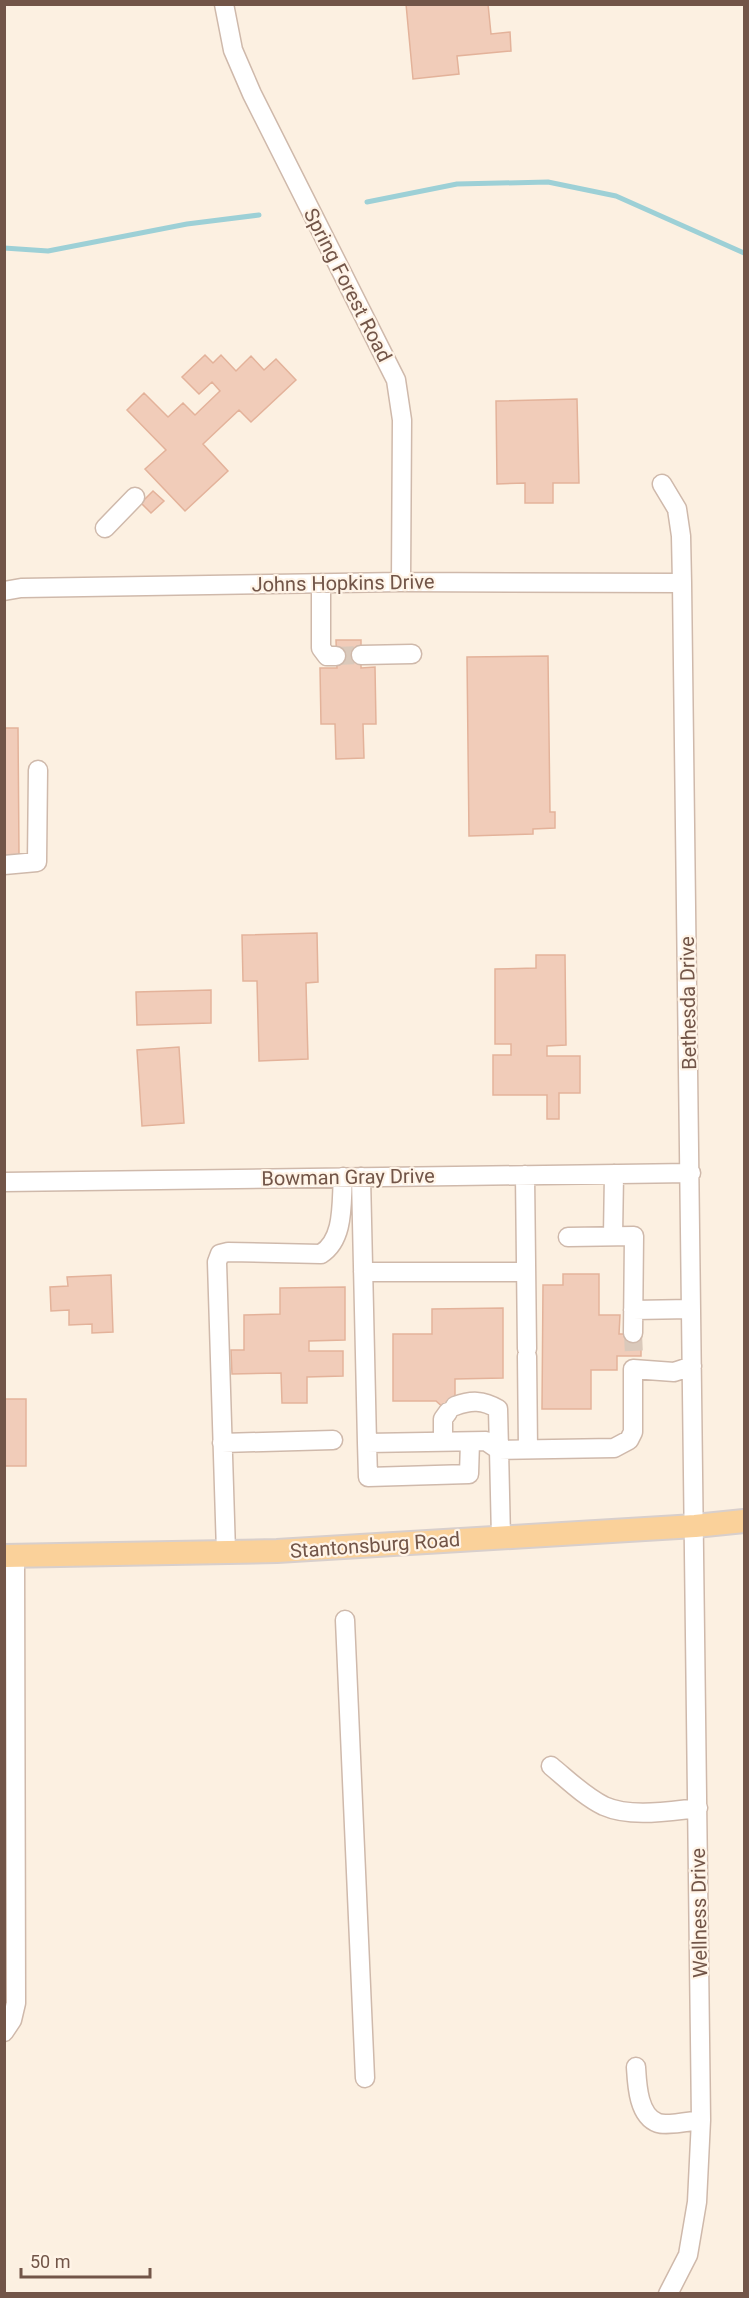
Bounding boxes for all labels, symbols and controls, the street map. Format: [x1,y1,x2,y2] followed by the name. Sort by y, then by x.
[299,204,397,366] street label: Spring Forest Road
[251,569,435,597] street label: Johns Hopkins Drive
[675,936,701,1070] street label: Bethesda Drive
[261,1163,435,1191] street label: Bowman Gray Drive
[289,1527,461,1563] street label: Stantonsburg Road
[686,1848,712,1978] street label: Wellness Drive
[21,2241,150,2279] scale bar
[30,2251,70,2272] text: 50 m

